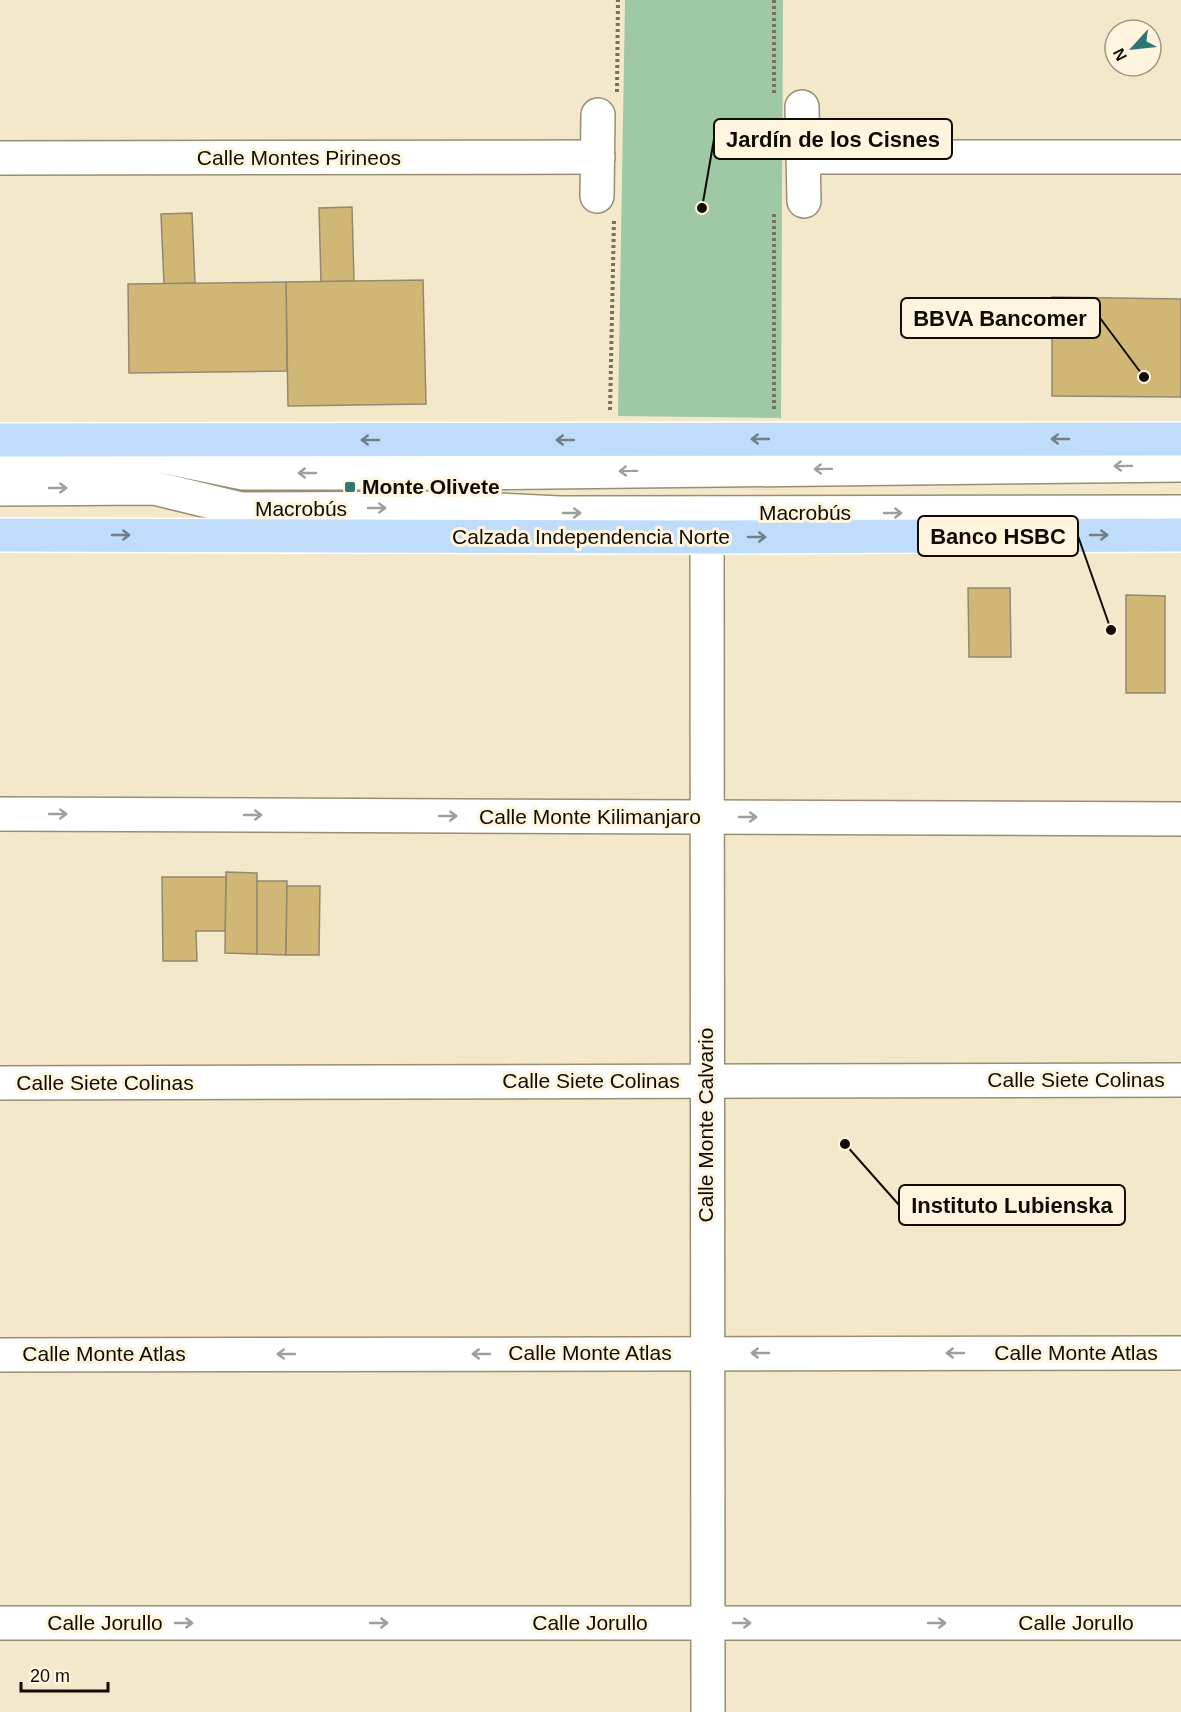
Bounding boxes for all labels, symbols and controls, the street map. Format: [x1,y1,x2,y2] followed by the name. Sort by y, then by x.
[1103,18,1163,78] north arrow
[1110,46,1130,64] text: N
[714,119,952,159] callout: Jardín de los Cisnes
[726,127,940,152] text: Jardín de los Cisnes
[197,146,401,169] street label: Calle Montes Pirineos
[901,298,1100,338] callout: BBVA Bancomer
[913,306,1087,331] text: BBVA Bancomer
[750,433,770,445] one-way arrow
[1050,433,1070,445] one-way arrow
[360,434,380,446] one-way arrow
[555,434,575,446] one-way arrow
[1113,460,1133,471] one-way arrow
[813,463,833,475] one-way arrow
[618,465,638,477] one-way arrow
[297,467,317,479] one-way arrow
[362,475,500,498] place label: Monte Olivete
[343,480,357,494] marker: Monte Olivete
[48,482,68,494] one-way arrow
[255,497,347,520] street label: Macrobús
[759,501,851,524] street label: Macrobús
[367,502,387,514] one-way arrow
[562,507,582,519] one-way arrow
[883,507,903,519] one-way arrow
[918,516,1078,556] callout: Banco HSBC
[930,524,1066,549] text: Banco HSBC
[452,525,730,548] street label: Calzada Independencia Norte
[111,529,131,541] one-way arrow
[1089,530,1109,541] one-way arrow
[747,531,767,543] one-way arrow
[479,805,701,828] street label: Calle Monte Kilimanjaro
[48,808,68,820] one-way arrow
[243,809,263,821] one-way arrow
[438,810,458,822] one-way arrow
[738,811,758,823] one-way arrow
[694,1028,717,1222] street label: Calle Monte Calvario
[987,1068,1165,1091] street label: Calle Siete Colinas
[502,1069,680,1092] street label: Calle Siete Colinas
[16,1071,194,1094] street label: Calle Siete Colinas
[899,1185,1125,1225] callout: Instituto Lubienska
[911,1193,1114,1218] text: Instituto Lubienska
[508,1341,672,1364] street label: Calle Monte Atlas
[994,1341,1158,1364] street label: Calle Monte Atlas
[22,1342,186,1365] street label: Calle Monte Atlas
[750,1347,770,1359] one-way arrow
[945,1347,965,1359] one-way arrow
[276,1348,296,1360] one-way arrow
[471,1348,491,1360] one-way arrow
[47,1611,163,1634] street label: Calle Jorullo
[532,1611,648,1634] street label: Calle Jorullo
[1018,1611,1134,1634] street label: Calle Jorullo
[174,1617,194,1629] one-way arrow
[369,1617,389,1629] one-way arrow
[732,1617,752,1629] one-way arrow
[927,1617,947,1629] one-way arrow
[21,1655,108,1693] scale bar
[30,1666,70,1686] text: 20 m

